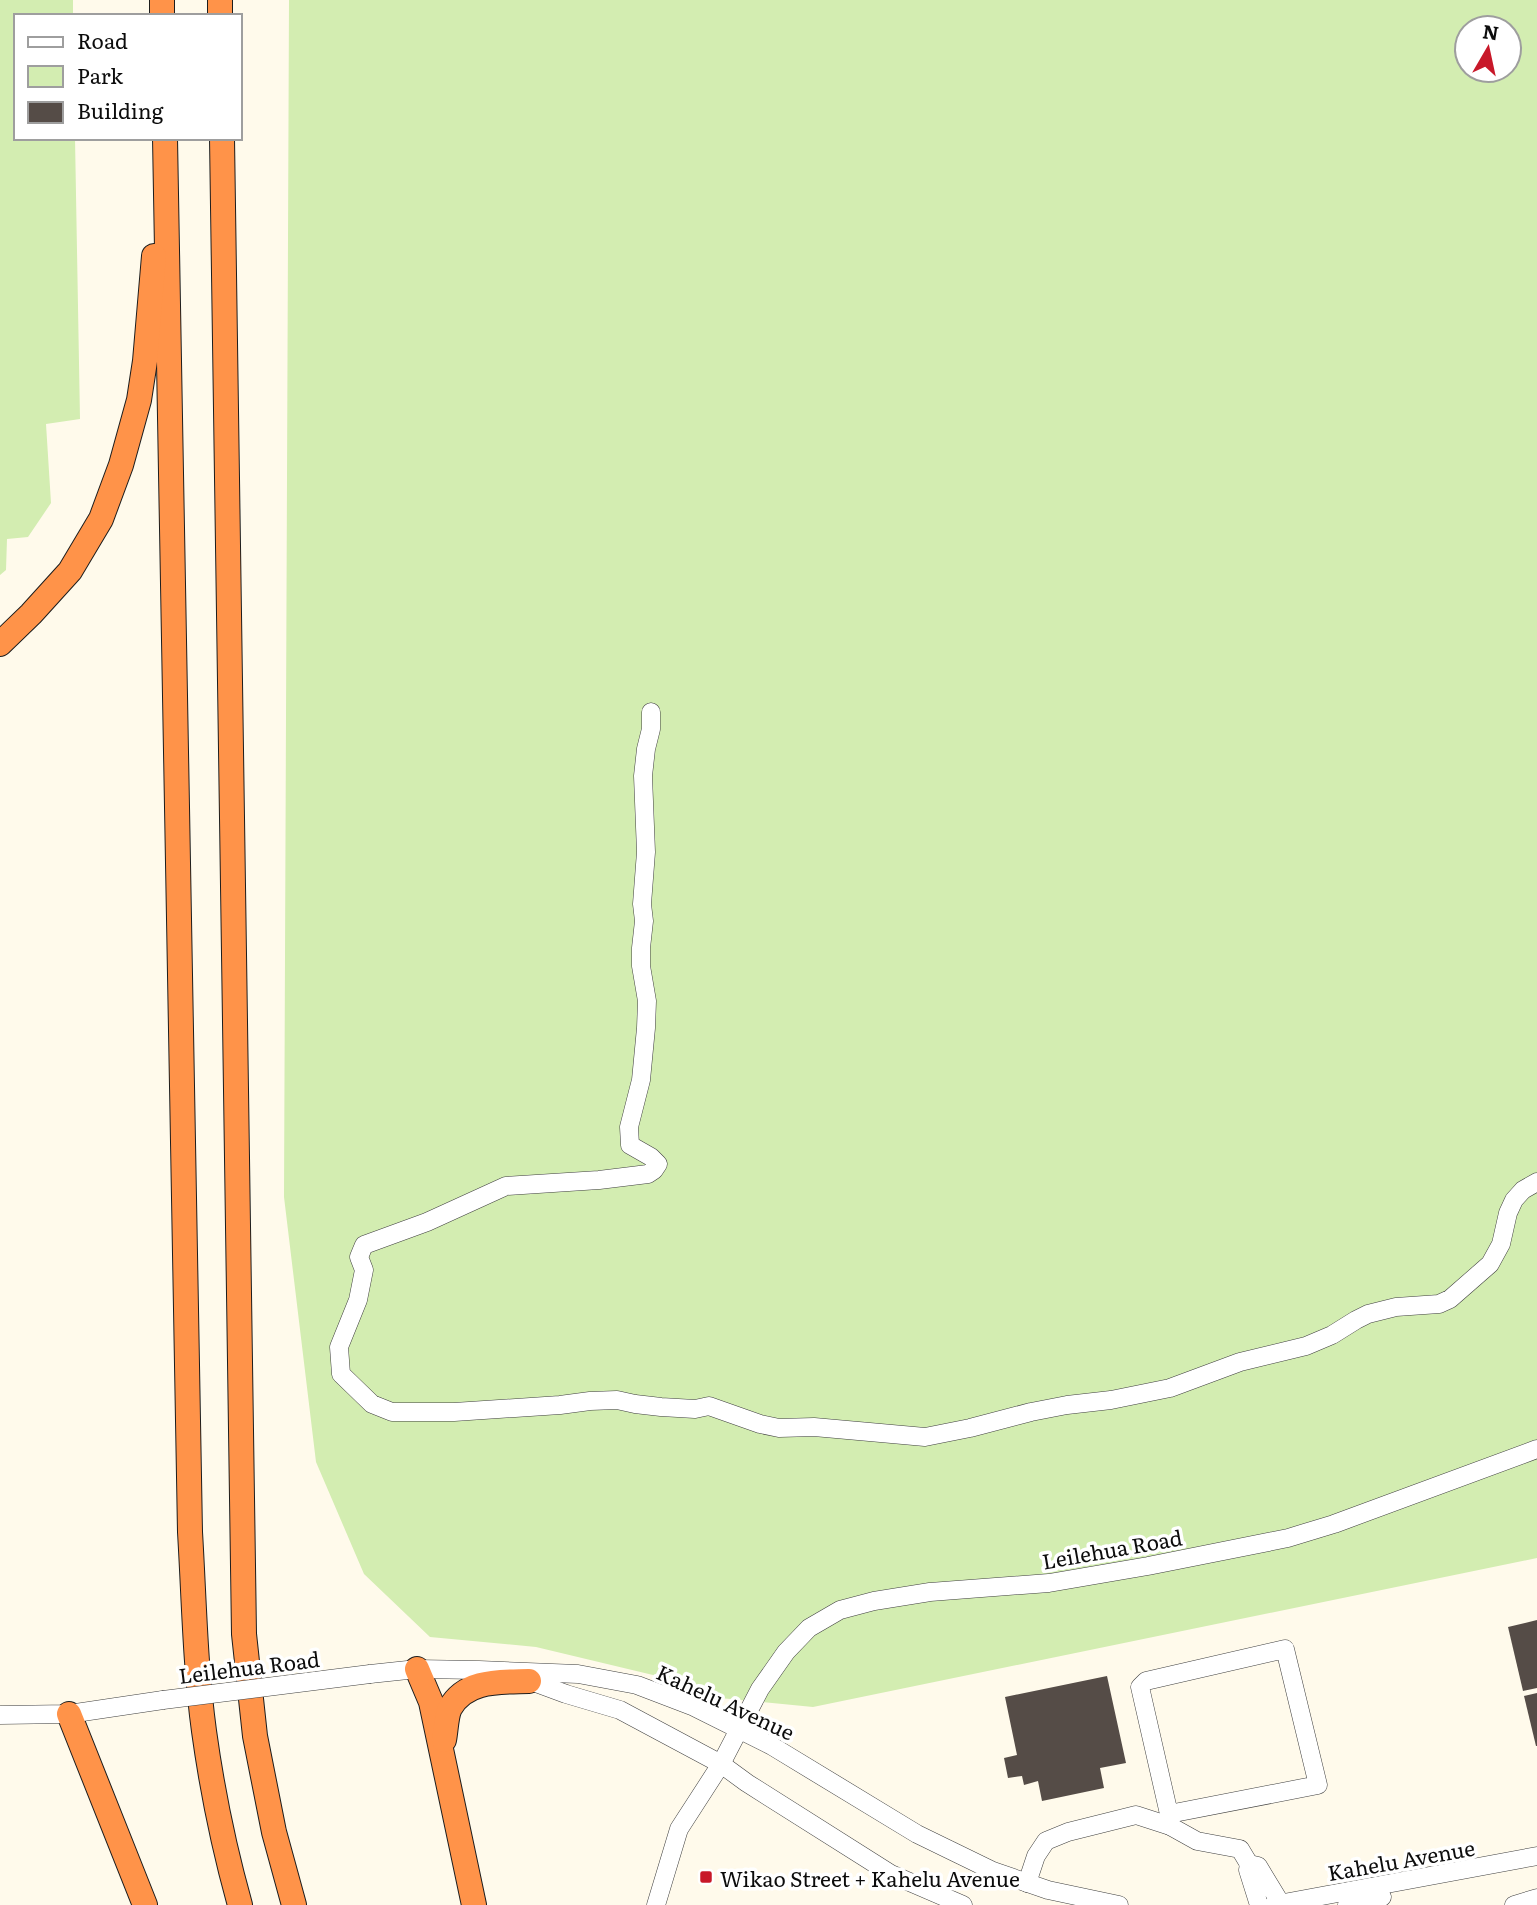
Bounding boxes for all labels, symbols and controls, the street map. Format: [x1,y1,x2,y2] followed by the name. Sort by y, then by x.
[14,14,242,140] legend
[1453,14,1523,84] north arrow
[1481,16,1501,46] text: N
[77,24,128,55] text: Road
[77,59,123,90] text: Park
[77,94,164,125] text: Building
[1039,1520,1185,1576] street label: Leilehua Road
[177,1642,321,1690] street label: Leilehua Road
[652,1655,800,1747] street label: Kahelu Avenue
[1325,1831,1477,1887] street label: Kahelu Avenue
[720,1862,1020,1893] place label: Wikao Street + Kahelu Avenue
[698,1869,714,1885] marker: Wikao Street + Kahelu Avenue

